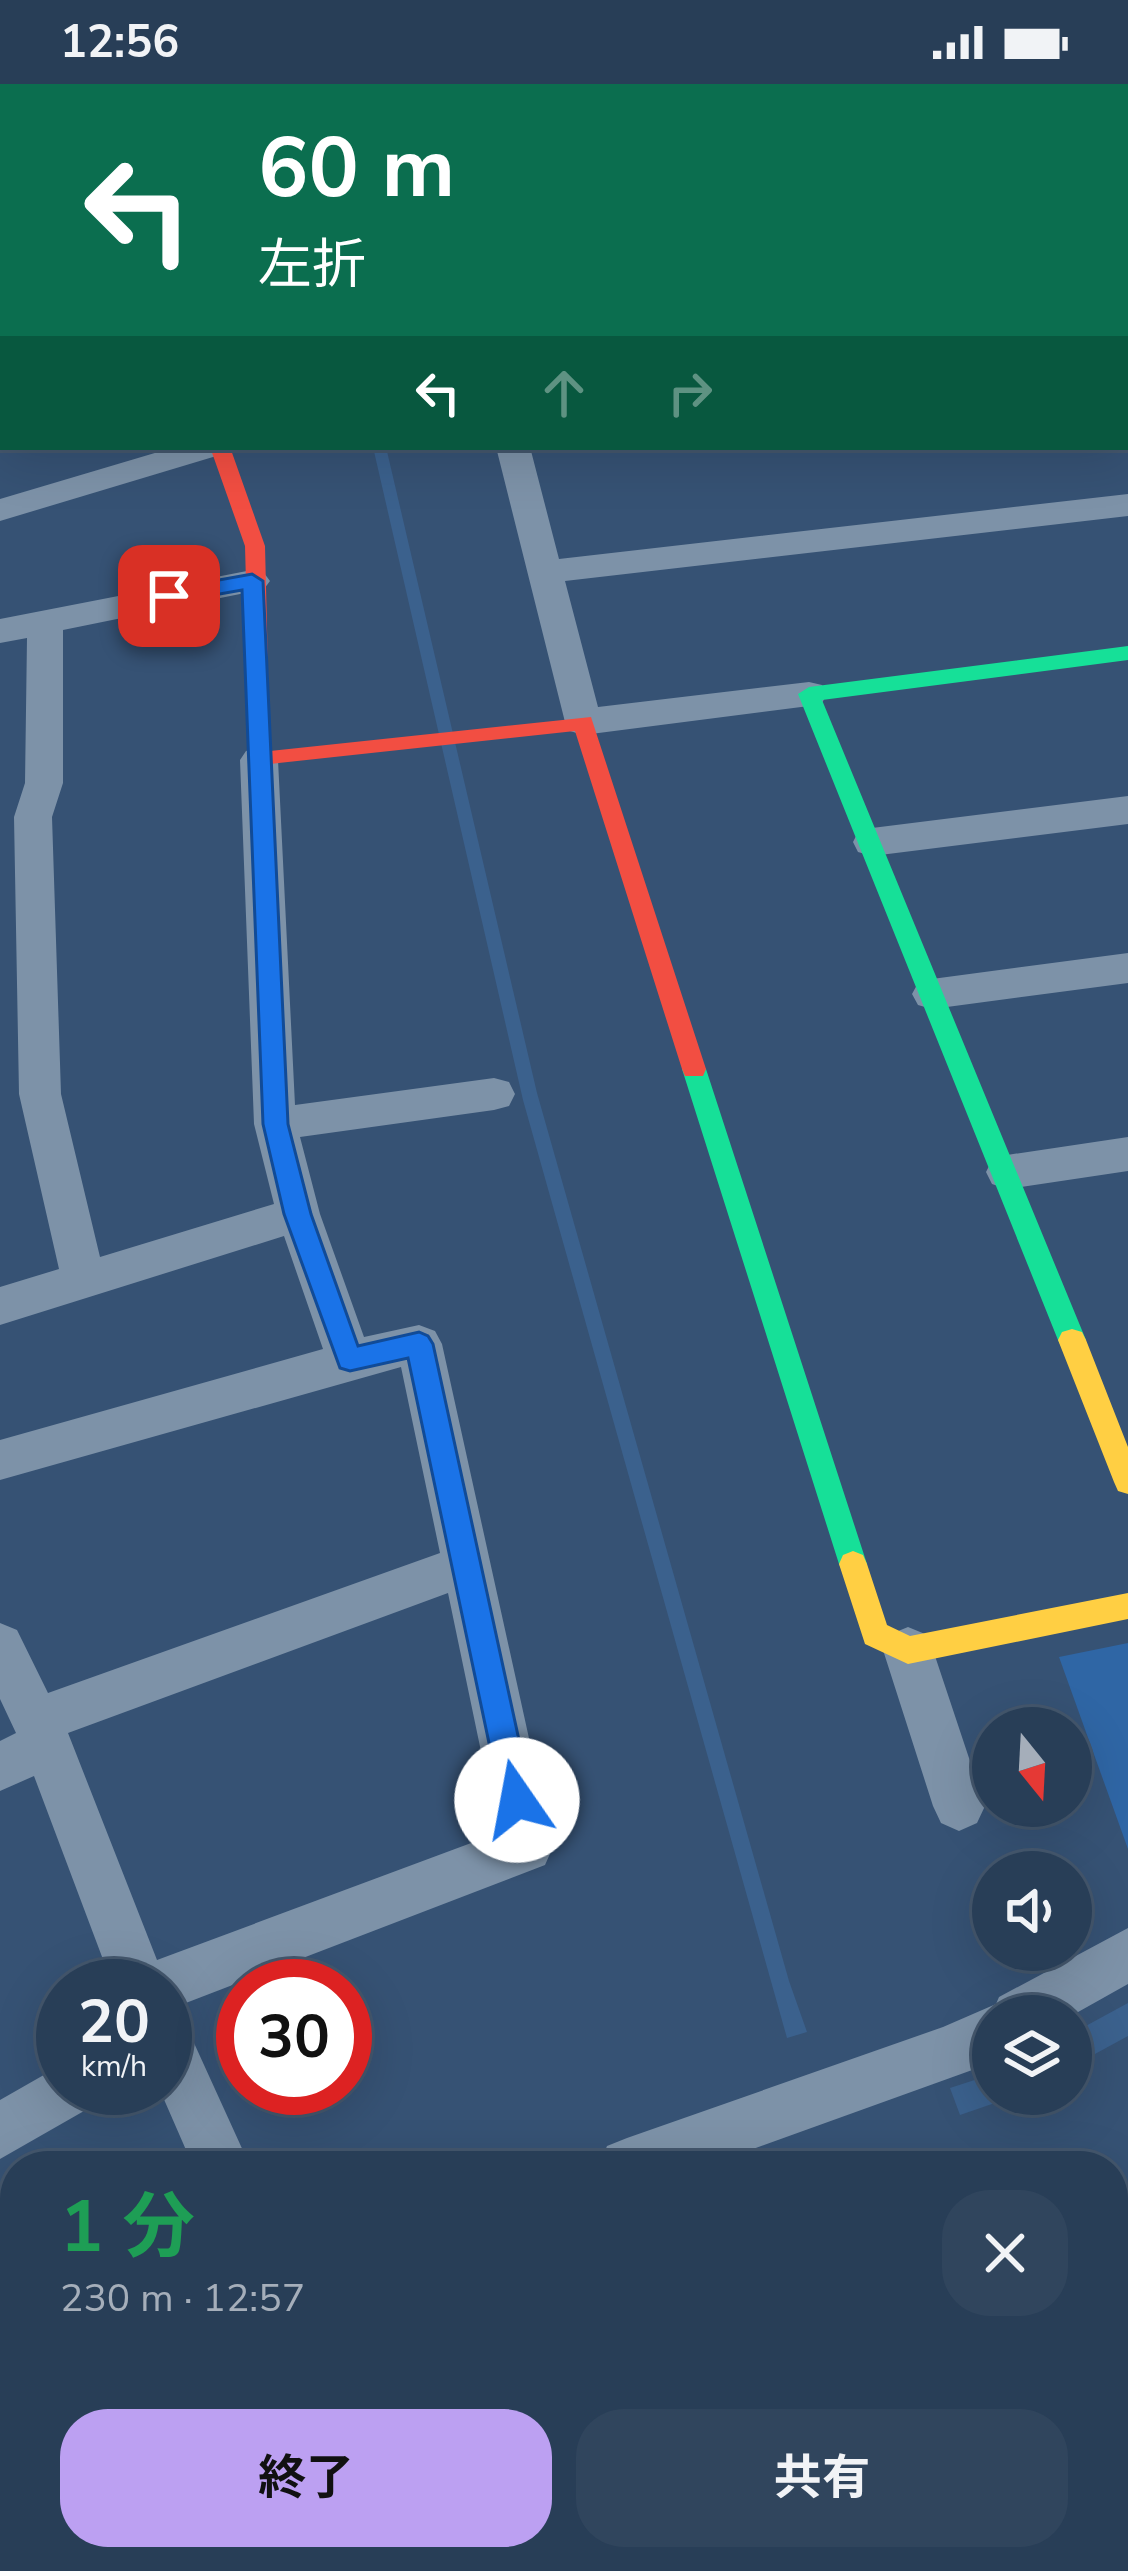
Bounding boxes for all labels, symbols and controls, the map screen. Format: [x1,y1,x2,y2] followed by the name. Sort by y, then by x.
[60,12,179,73] text: 12:56
[258,111,455,226] text: 60 m
[60,132,216,288] icon: left
[258,228,366,302] text: 左折
[405,360,471,426] icon: left
[531,360,597,426] icon: ahead
[657,360,723,426] icon: right
[118,545,220,647] pin
[136,563,202,629] icon: arrive
[972,1707,1092,1827] north arrow
[972,1707,1092,2115] map controls
[454,1737,580,1863] position arrow
[972,1851,1092,1971] button: sound
[216,1959,372,2115] speed limit sign: 30
[78,1981,150,2063] text: 20
[972,1995,1092,2115] button: layers
[81,2046,147,2087] text: km/h
[60,2178,195,2276] text: 1 分
[942,2190,1068,2316] button: close
[60,2272,305,2325] text: 230 m · 12:57
[60,2409,552,2547] button: 終了
[576,2409,1068,2547] button: 共有

